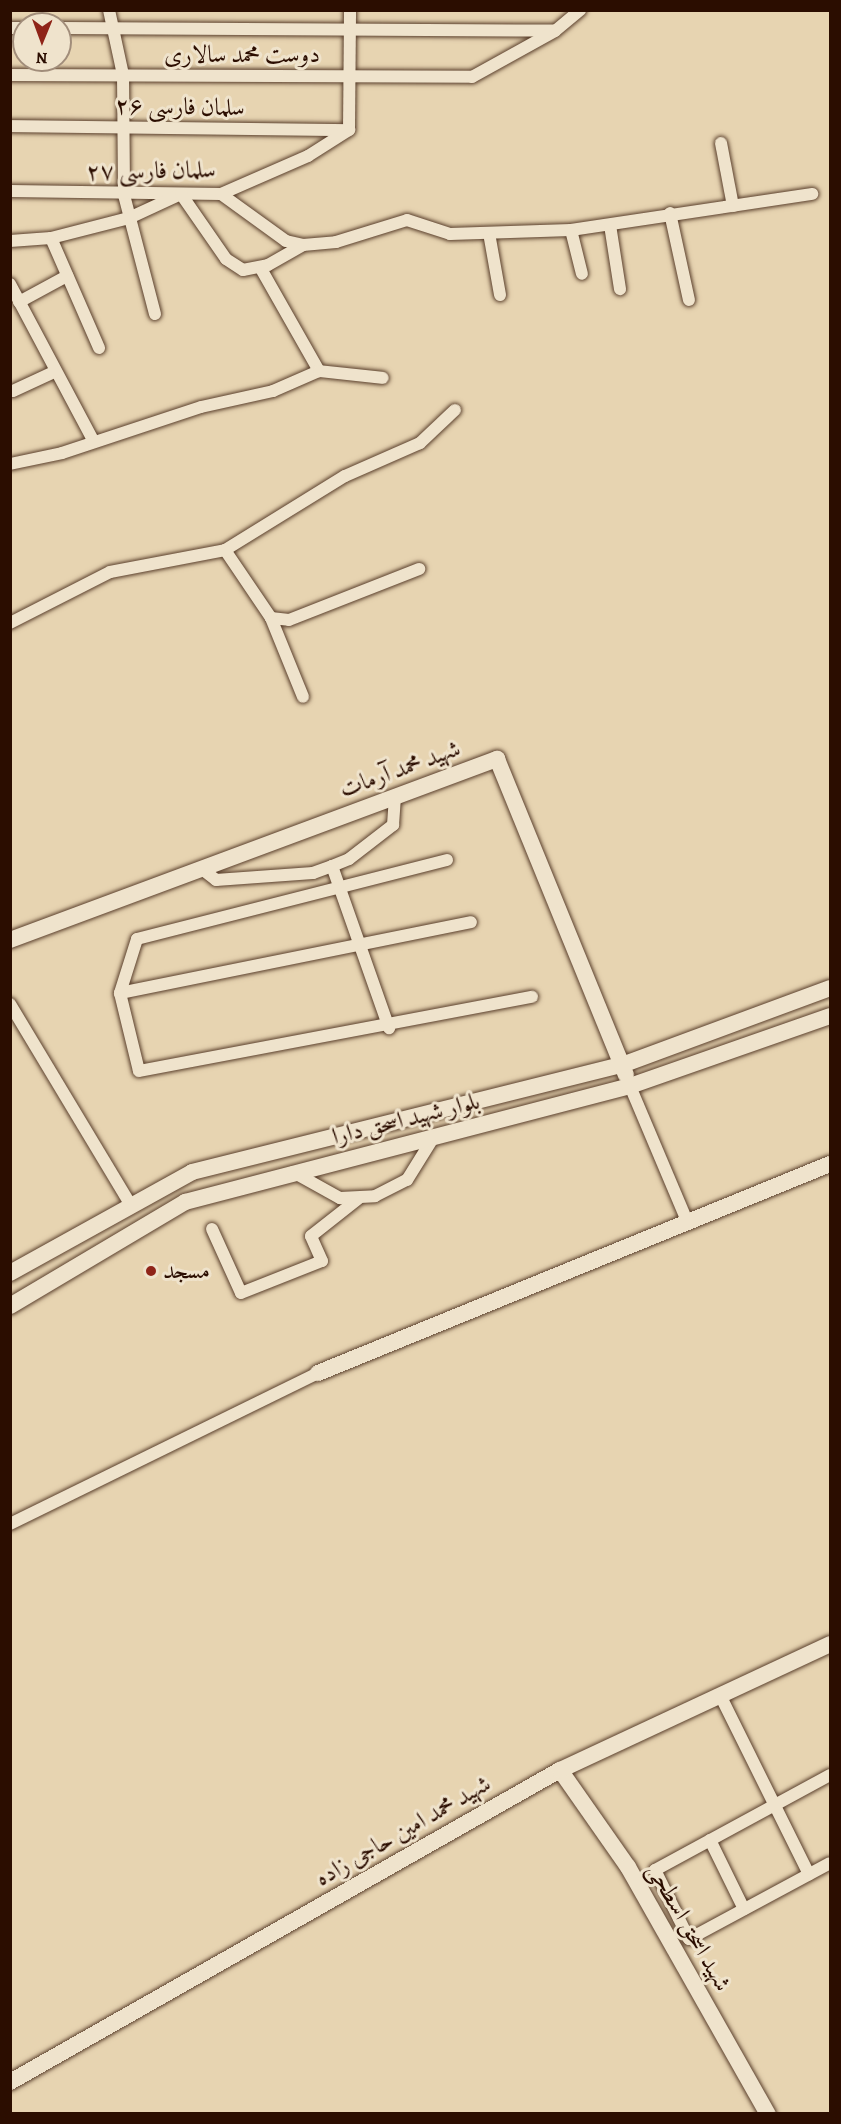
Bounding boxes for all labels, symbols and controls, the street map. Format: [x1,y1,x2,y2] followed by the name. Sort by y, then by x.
[12,12,72,72] north arrow
[164,41,320,69] street label: دوست محمد سالاری
[36,47,48,69] text: N
[115,91,245,123] street label: سلمان فارسی ۲۶
[86,155,216,187] street label: سلمان فارسی ۲۷
[336,734,464,804] street label: شهید محمد آرمات
[329,1087,483,1151] street label: بلوار شهید اسحق دارا
[163,1257,210,1285] place label: مسجد
[144,1264,158,1278] marker: مسجد
[310,1769,496,1893] street label: شهید محمد امین حاجی زاده
[641,1858,737,1996] street label: شهید اسحق اسطحی

